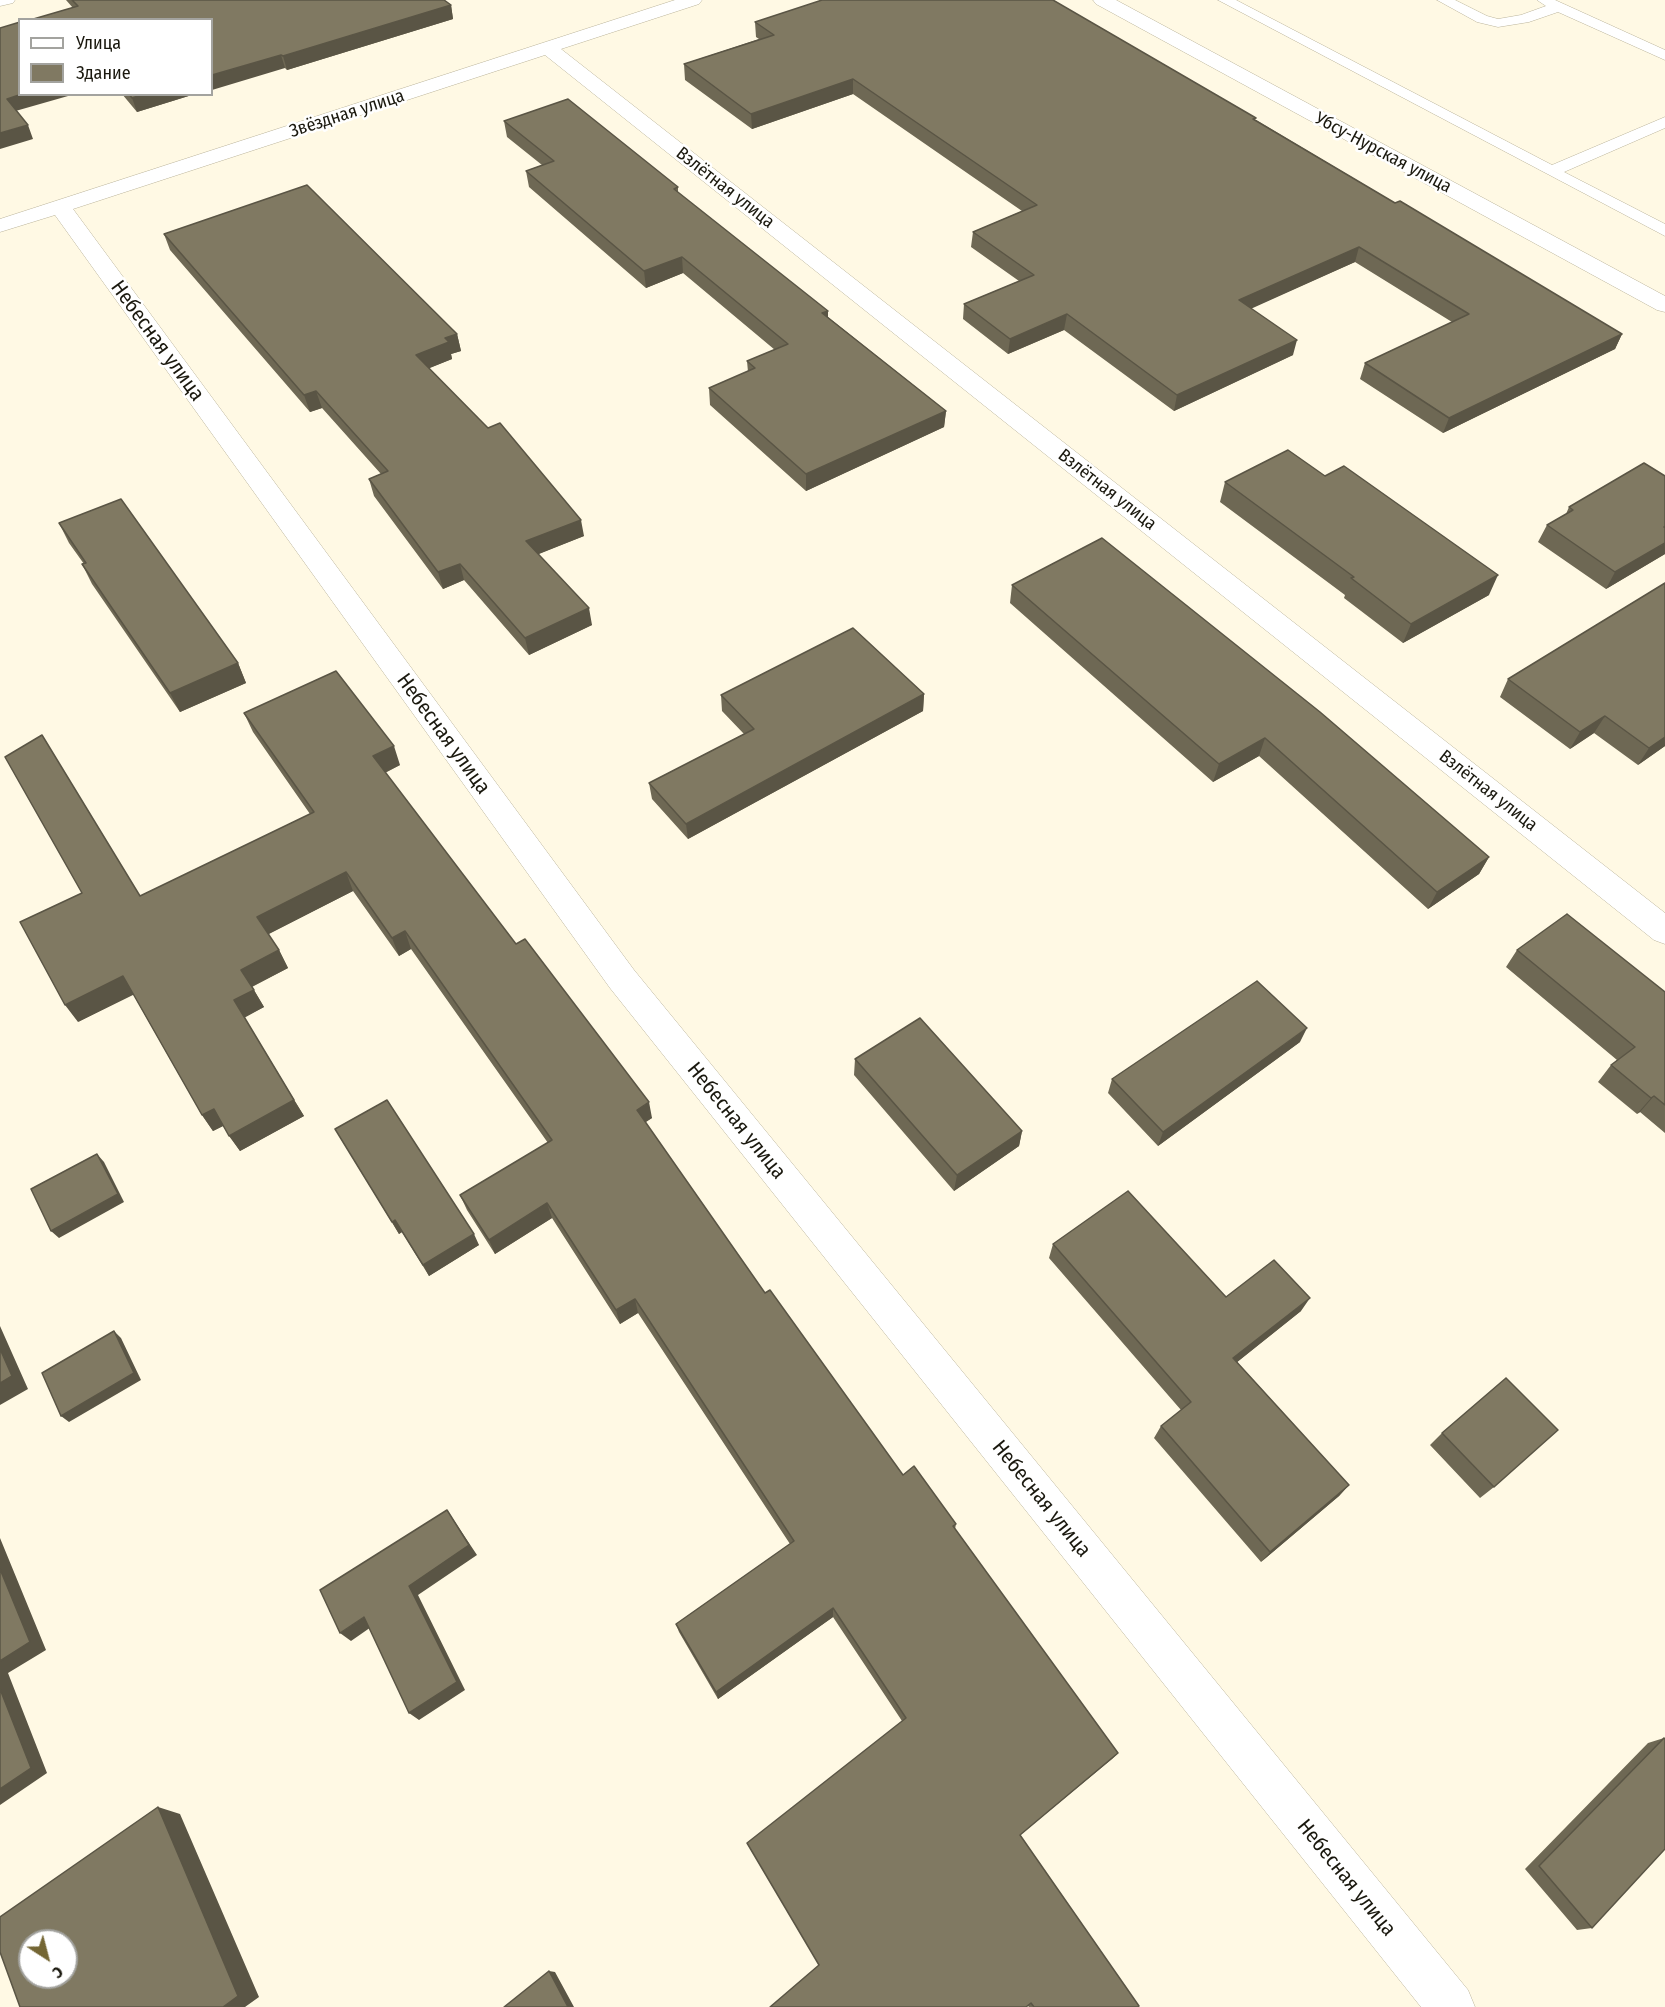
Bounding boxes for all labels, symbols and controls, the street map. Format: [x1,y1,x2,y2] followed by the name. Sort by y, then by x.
[18,18,213,96] legend
[76,32,121,54] text: Улица
[76,62,131,84] text: Здание
[287,85,407,143] street label: Звёздная улица
[1311,108,1455,198] street label: Убсу-Нурская улица
[671,143,779,233] street label: Взлётная улица
[105,276,209,406] street label: Небесная улица
[1053,445,1161,535] street label: Взлётная улица
[391,669,495,799] street label: Небесная улица
[1434,746,1542,836] street label: Взлётная улица
[681,1058,791,1184] street label: Небесная улица
[986,1436,1096,1562] street label: Небесная улица
[1291,1815,1401,1941] street label: Небесная улица
[18,1929,78,1989] north arrow
[49,1962,67,1982] text: С

